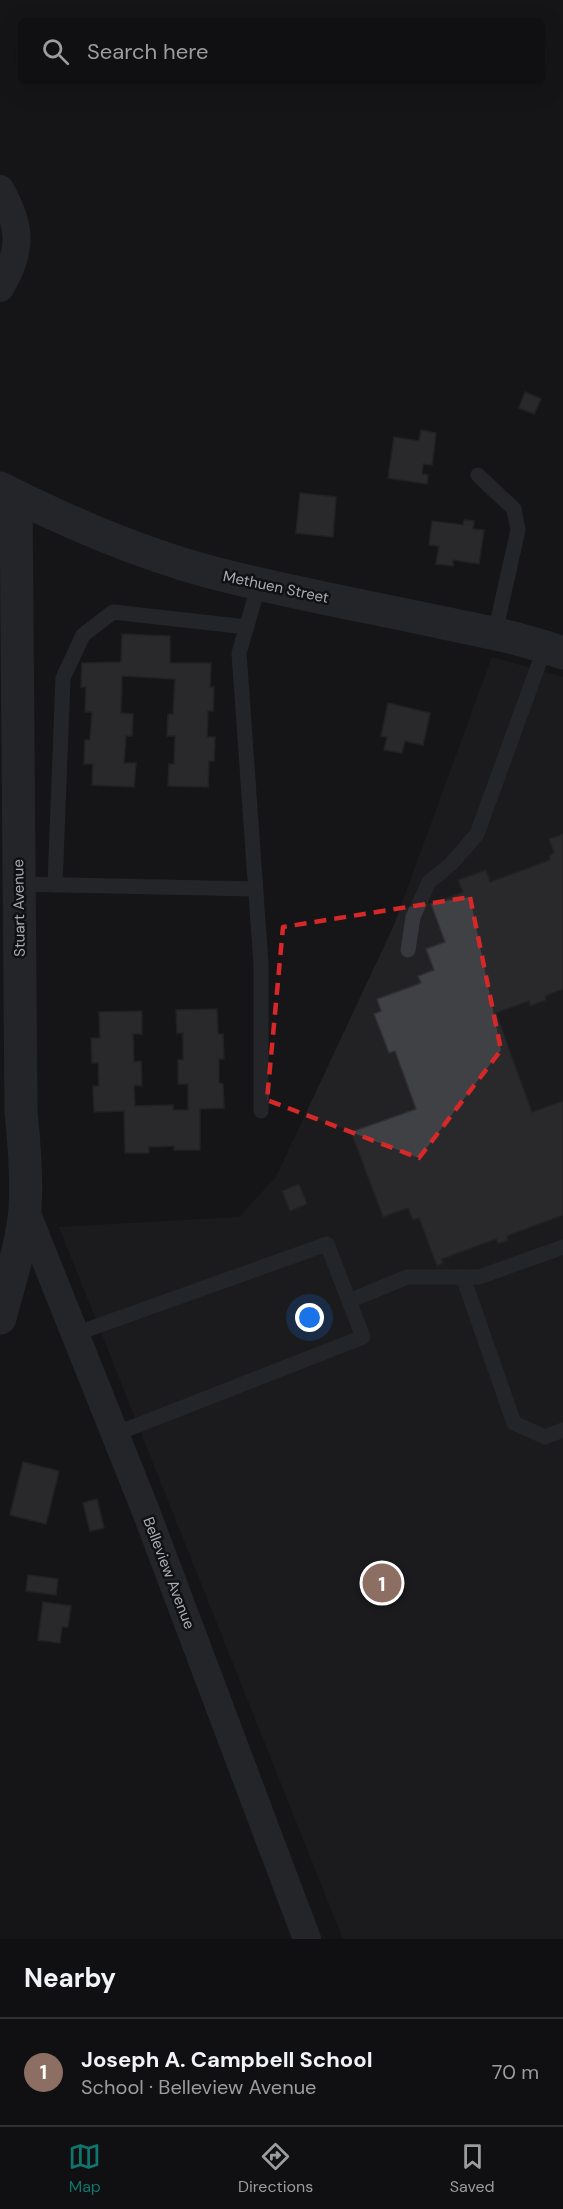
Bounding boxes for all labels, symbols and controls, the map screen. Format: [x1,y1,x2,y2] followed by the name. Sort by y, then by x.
[18,18,545,84] search box
[39,35,72,68] icon: search
[87,37,208,66] text: Search here
[221,566,331,608] street label: Methuen Street
[8,859,30,957] street label: Stuart Avenue
[295,1303,324,1332] your location
[138,1514,200,1632] street label: Belleview Avenue
[362,1560,401,1606] pin: 1
[24,1961,116,1995] text: Nearby
[81,2045,373,2074] text: Joseph A. Campbell School
[40,2059,47,2085] text: 1
[492,2059,539,2085] text: 70 m
[81,2074,316,2100] text: School · Belleview Avenue
[68,2140,101,2197] tab: Map
[238,2140,313,2197] tab: Directions
[450,2140,495,2197] tab: Saved

